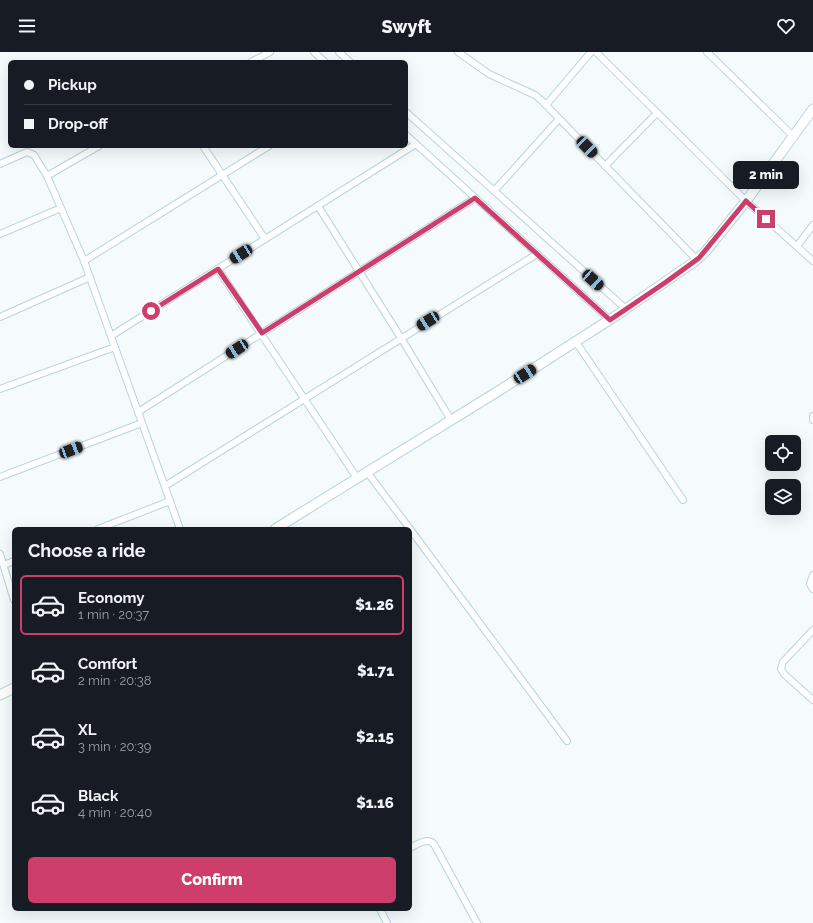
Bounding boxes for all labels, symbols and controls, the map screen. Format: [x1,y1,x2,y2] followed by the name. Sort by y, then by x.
[16,15,38,37] icon: menu
[775,15,797,37] icon: heart
[381,16,432,37] text: Swyft
[48,76,97,94] text: Pickup
[48,115,108,133] text: Drop-off
[574,134,600,160] car
[733,161,799,189] callout: 2 min
[749,167,783,182] text: 2 min
[757,210,775,228] route end
[228,243,254,265] car
[580,268,606,292] car
[142,302,160,320] route start
[415,310,441,332] car
[224,337,250,361] car
[512,362,538,386] car
[765,435,801,515] map controls
[765,435,801,471] button: locate
[58,440,84,460] car
[765,479,801,515] button: layers
[28,540,146,561] text: Choose a ride
[30,587,66,623] icon: car
[78,589,145,607] text: Economy
[355,596,394,614] text: $1.26
[78,607,149,622] text: 1 min · 20:37
[30,653,66,689] icon: car
[78,655,137,673] text: Comfort
[357,662,394,680] text: $1.71
[78,673,151,688] text: 2 min · 20:38
[30,719,66,755] icon: car
[78,721,96,739] text: XL
[356,728,394,746] text: $2.15
[78,739,151,754] text: 3 min · 20:39
[30,785,66,821] icon: car
[78,787,118,805] text: Black
[356,794,394,812] text: $1.16
[78,805,152,820] text: 4 min · 20:40
[28,857,396,903] button: Confirm

